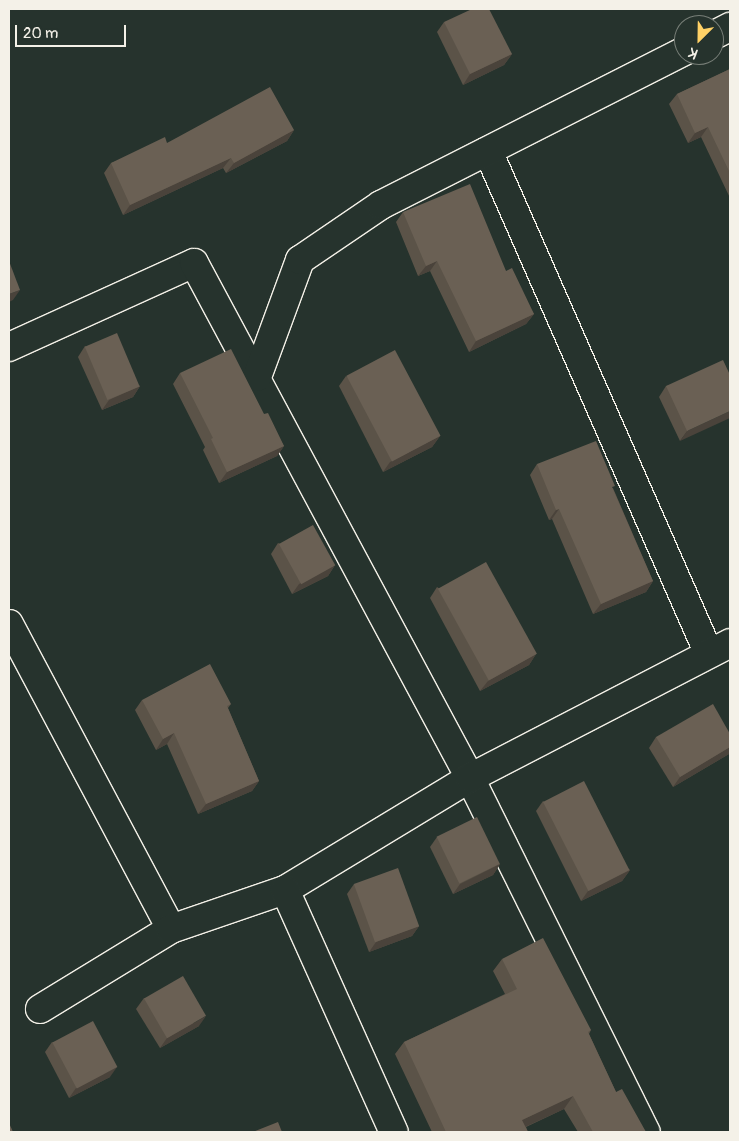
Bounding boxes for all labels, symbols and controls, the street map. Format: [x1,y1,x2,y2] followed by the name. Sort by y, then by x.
[18,15,129,47] scale bar
[674,15,724,65] north arrow
[23,24,58,43] text: 20 m
[686,44,701,63] text: K

